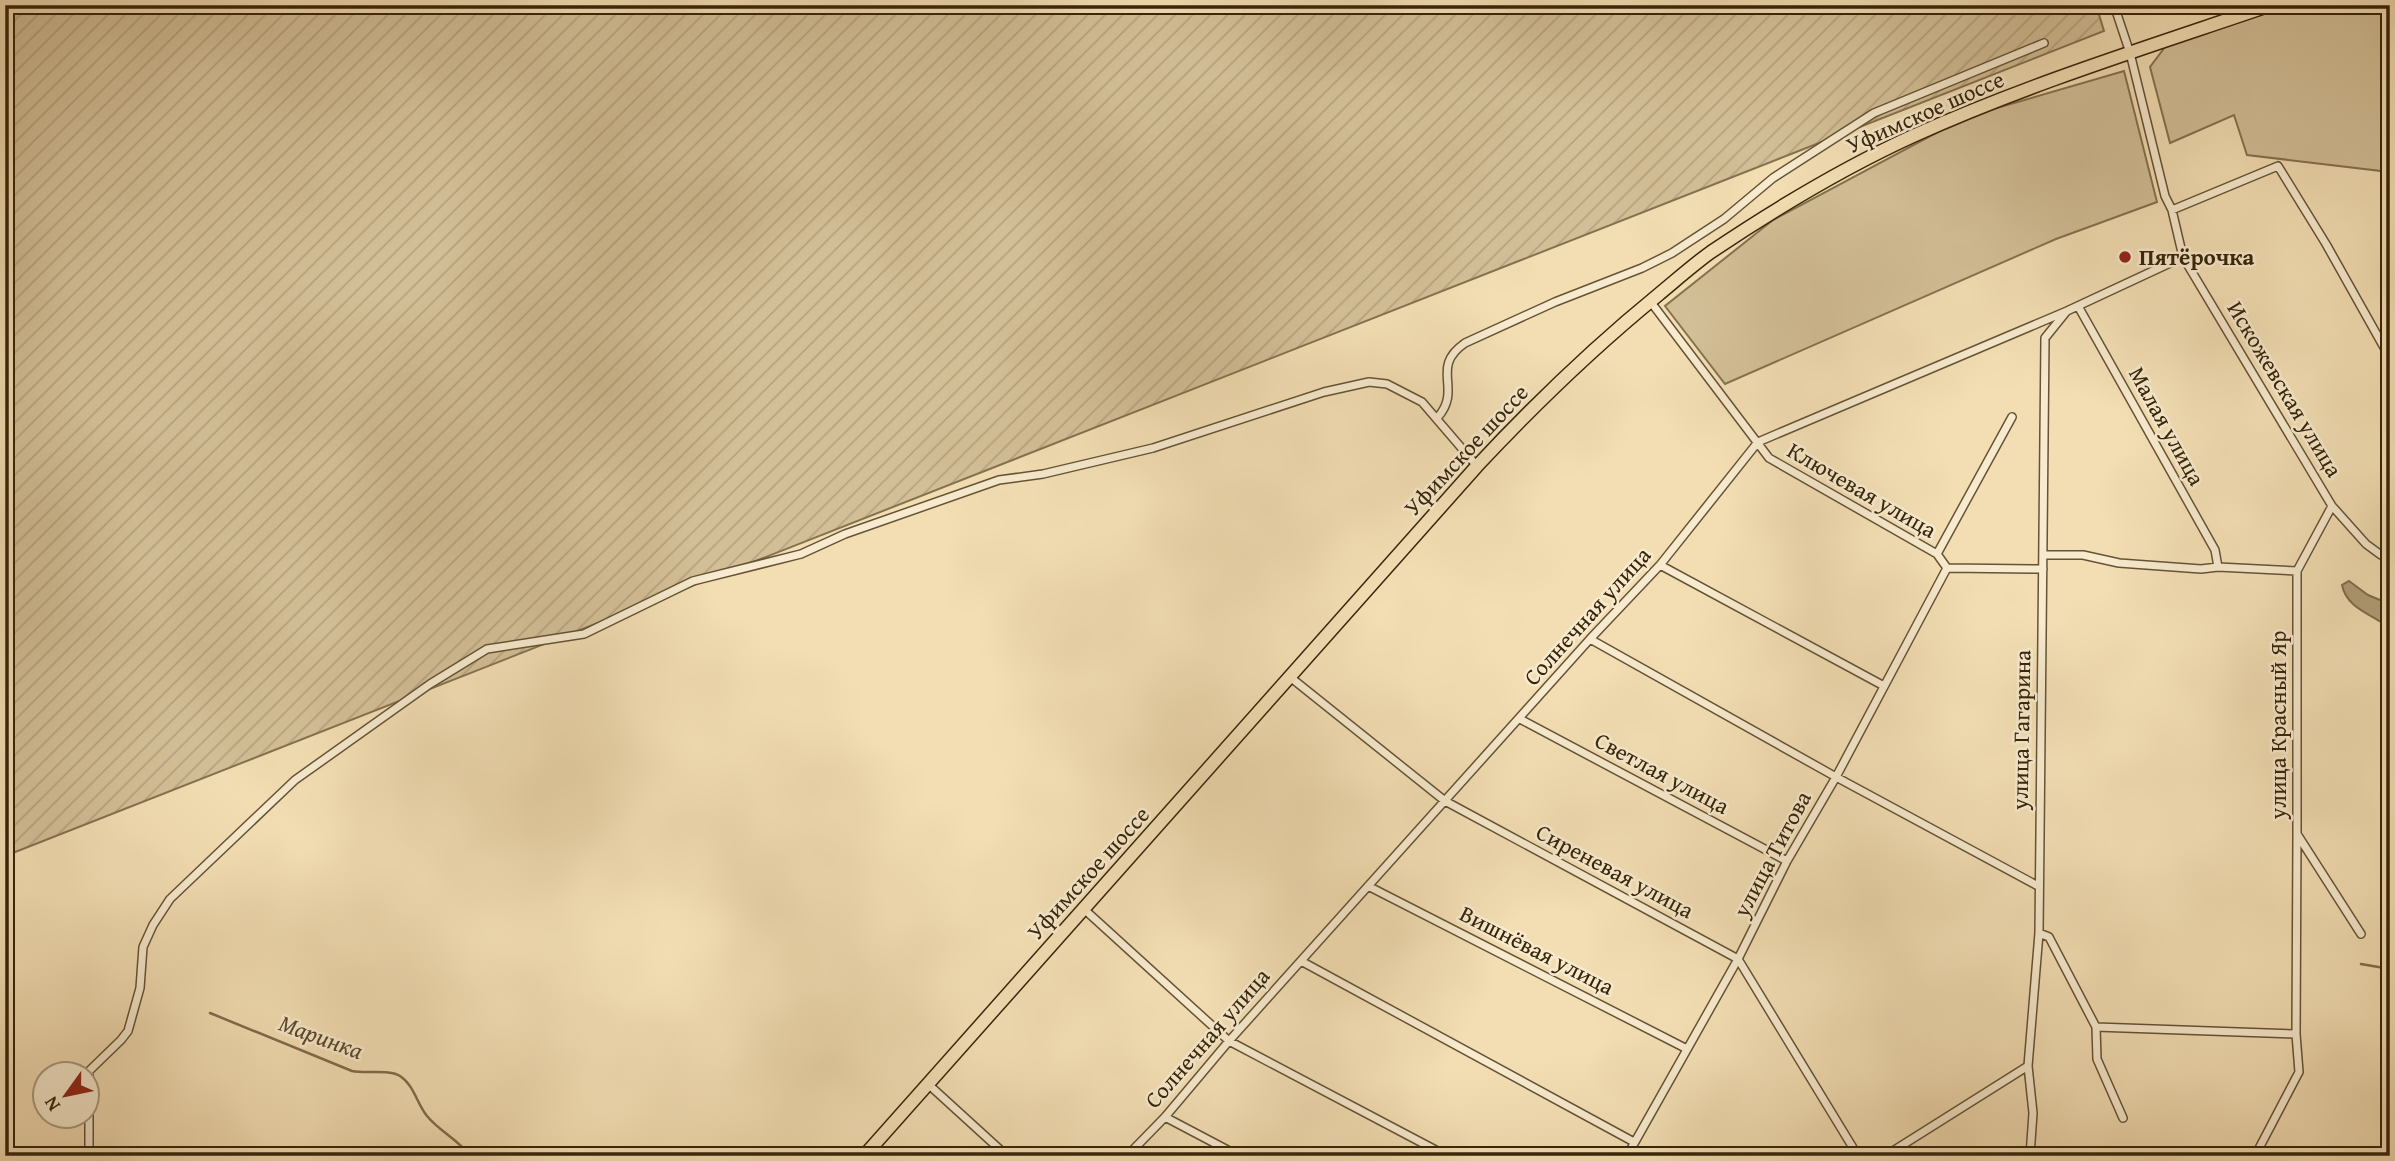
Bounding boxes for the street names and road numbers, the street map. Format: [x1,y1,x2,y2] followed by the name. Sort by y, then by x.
[1841,62,2009,161] street label: Уфимское шоссе
[2220,294,2351,483] street label: Искожевская улица
[2121,360,2214,491] street label: Малая улица
[1396,376,1536,523] street label: Уфимское шоссе
[1781,433,1943,546] street label: Ключевая улица
[1515,539,1658,692] street label: Солнечная улица
[2261,631,2294,820] street label: улица Красный Яр
[2003,650,2038,811] street label: улица Гагарина
[1589,723,1735,822] street label: Светлая улица
[1724,785,1819,924] street label: улица Титова
[1019,799,1157,947] street label: Уфимское шоссе
[1530,815,1700,926] street label: Сиреневая улица
[1454,896,1620,1003] street label: Вишнёвая улица
[1136,960,1277,1115] street label: Солнечная улица

